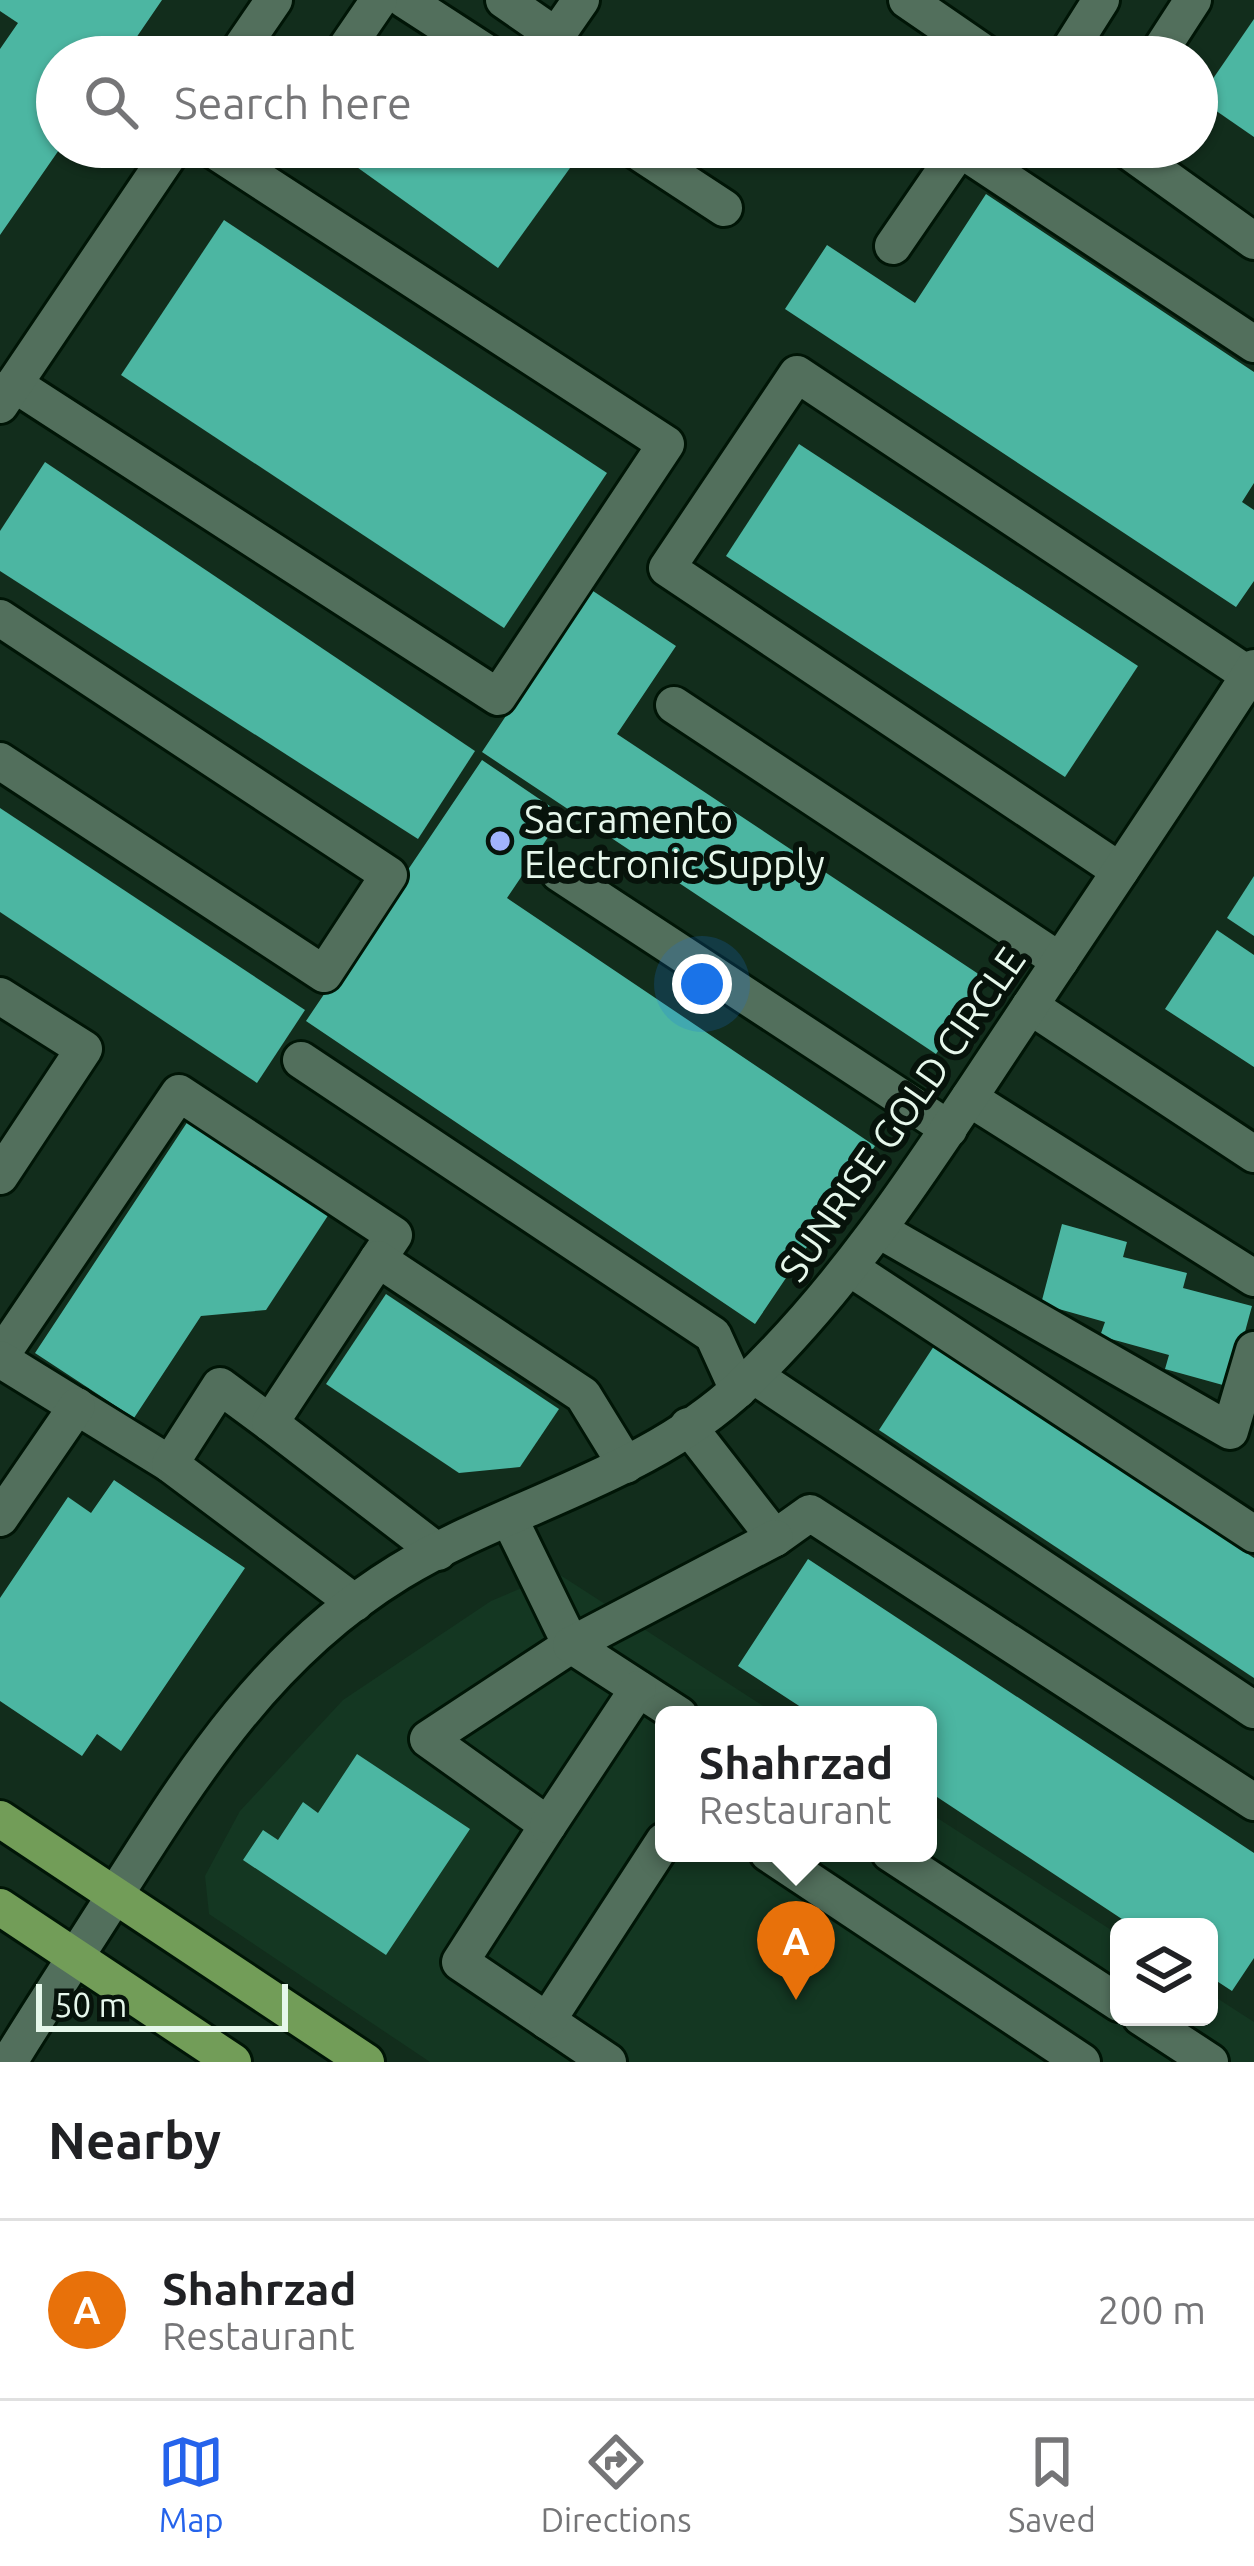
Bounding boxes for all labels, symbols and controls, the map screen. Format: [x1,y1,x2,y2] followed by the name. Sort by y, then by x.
[36,36,1218,168] search box
[78,69,144,135] icon: search
[174,77,412,128] text: Search here
[524,797,825,885] place label: Sacramento Electronic Supply
[487,828,513,854] marker: Sacramento Electronic Supply
[770,939,1033,1288] street label: SUNRISE GOLD CIRCLE
[672,954,732,1014] your location
[655,1706,937,1862] popup
[699,1737,893,1788] text: Shahrzad
[699,1788,891,1831] text: Restaurant
[757,1901,835,2000] pin: A
[1110,1918,1218,2026] map controls
[1110,1918,1218,2026] button: layers
[36,1978,288,2031] scale bar
[54,1986,127,2023] text: 50 m
[48,2111,221,2169] text: Nearby
[162,2263,356,2314] text: Shahrzad
[73,2288,101,2331] text: A
[1097,2288,1206,2331] text: 200 m
[162,2314,355,2357] text: Restaurant
[158,2429,224,2538] tab: Map
[541,2429,691,2538] tab: Directions
[1008,2429,1096,2538] tab: Saved

